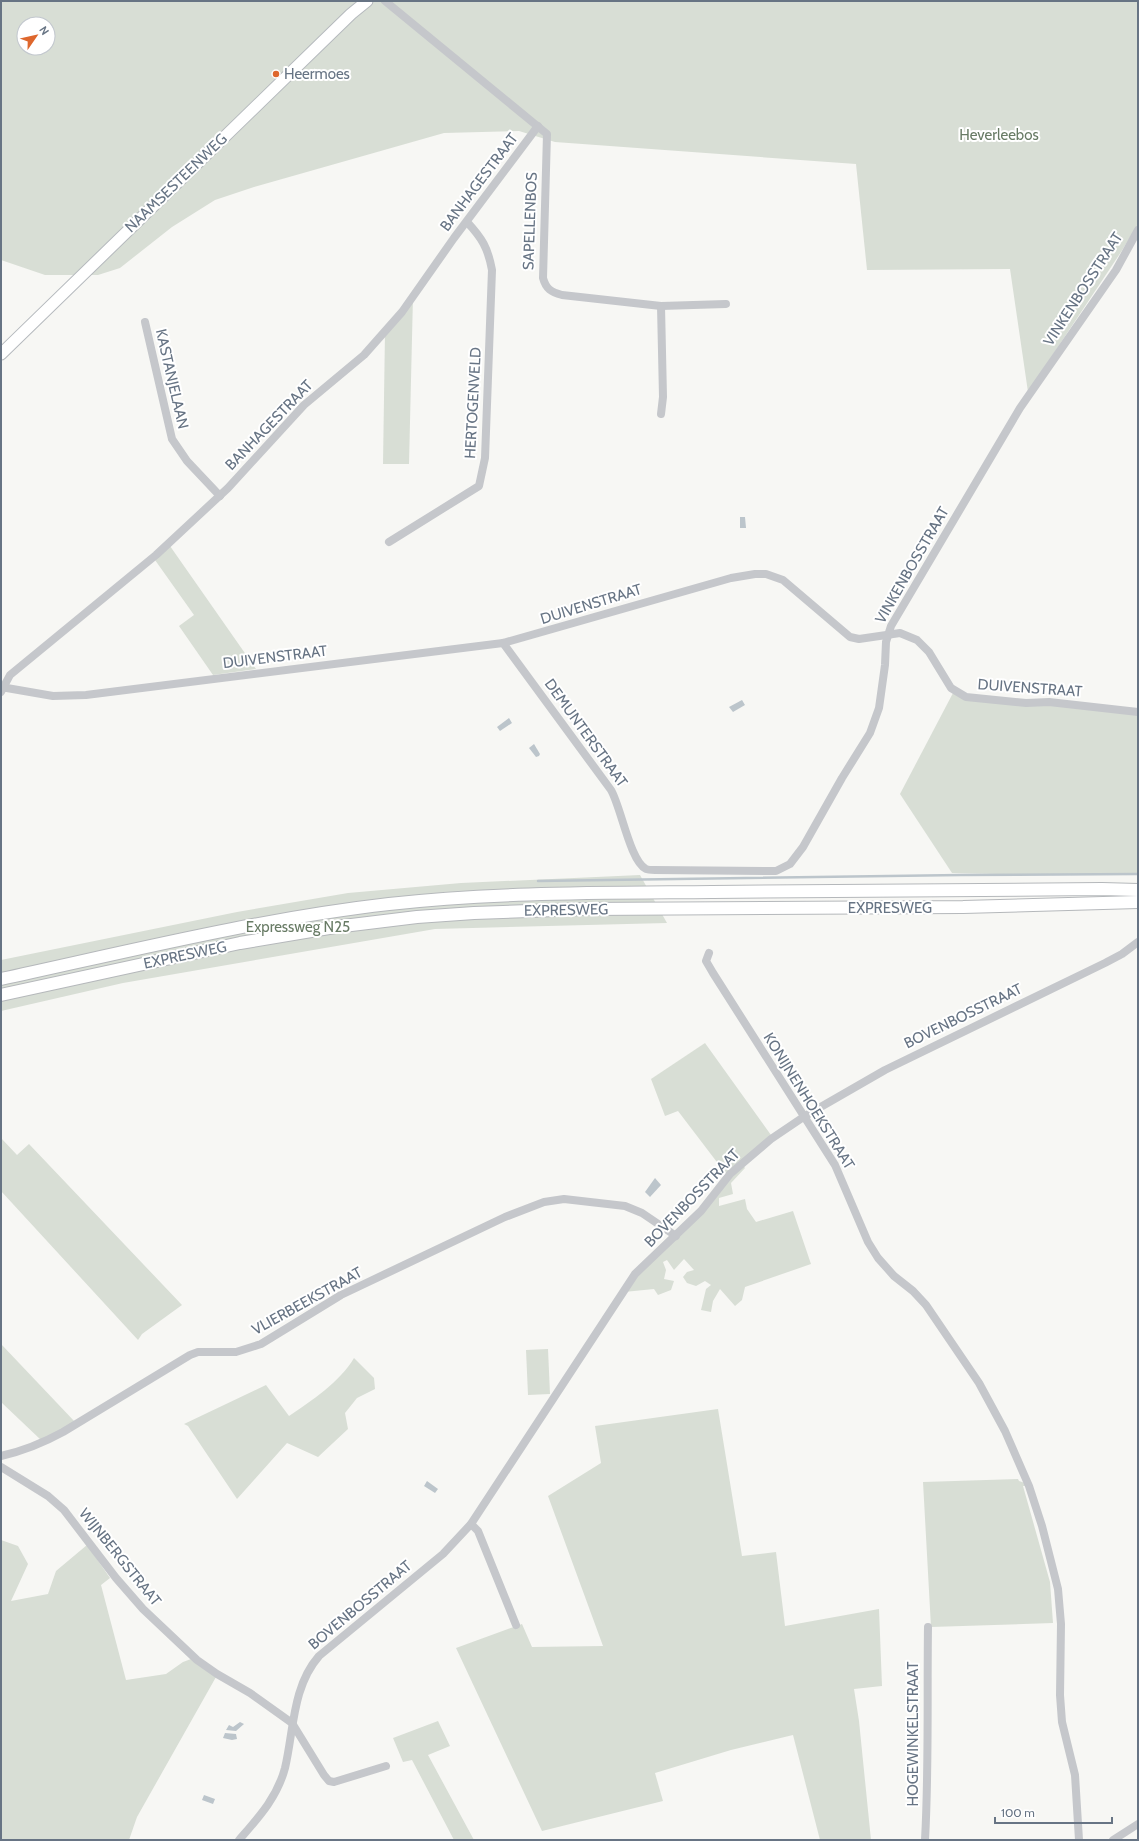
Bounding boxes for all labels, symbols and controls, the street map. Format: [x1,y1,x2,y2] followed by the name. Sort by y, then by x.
[16,16,56,56] north arrow
[36,23,52,38] text: N
[284,65,350,83] place label: Heermoes
[271,69,281,79] marker: Heermoes
[959,126,1039,144] park label: Heverleebos
[436,129,522,235] street label: BANHAGESTRAAT
[121,130,231,236] street label: NAAMSESTEENWEG
[519,171,541,270] street label: SAPELLENBOS
[1040,229,1126,349] street label: VINKENBOSSTRAAT
[152,327,192,431] street label: KASTANJELAAN
[461,347,485,459] street label: HERTOGENVELD
[221,376,317,474] street label: BANHAGESTRAAT
[871,504,953,626] street label: VINKENBOSSTRAAT
[538,580,644,628] street label: DUIVENSTRAAT
[222,642,328,672] street label: DUIVENSTRAAT
[541,675,631,791] street label: DEMUNTERSTRAAT
[977,675,1083,701] street label: DUIVENSTRAAT
[848,899,932,917] street label: EXPRESWEG
[524,900,608,920] street label: EXPRESWEG
[246,918,350,936] park label: Expressweg N25
[142,937,228,973] street label: EXPRESWEG
[901,980,1025,1052] street label: BOVENBOSSTRAAT
[760,1029,858,1173] street label: KONIJNENHOEKSTRAAT
[641,1145,743,1251] street label: BOVENBOSSTRAAT
[249,1263,365,1339] street label: VLIERBEEKSTRAAT
[75,1505,165,1609] street label: WIJNBERGSTRAAT
[305,1557,415,1653] street label: BOVENBOSSTRAAT
[904,1662,922,1806] street label: HOGEWINKELSTRAAT
[995,1799,1112,1825] scale bar
[1001,1805,1035,1820] text: 100 m

